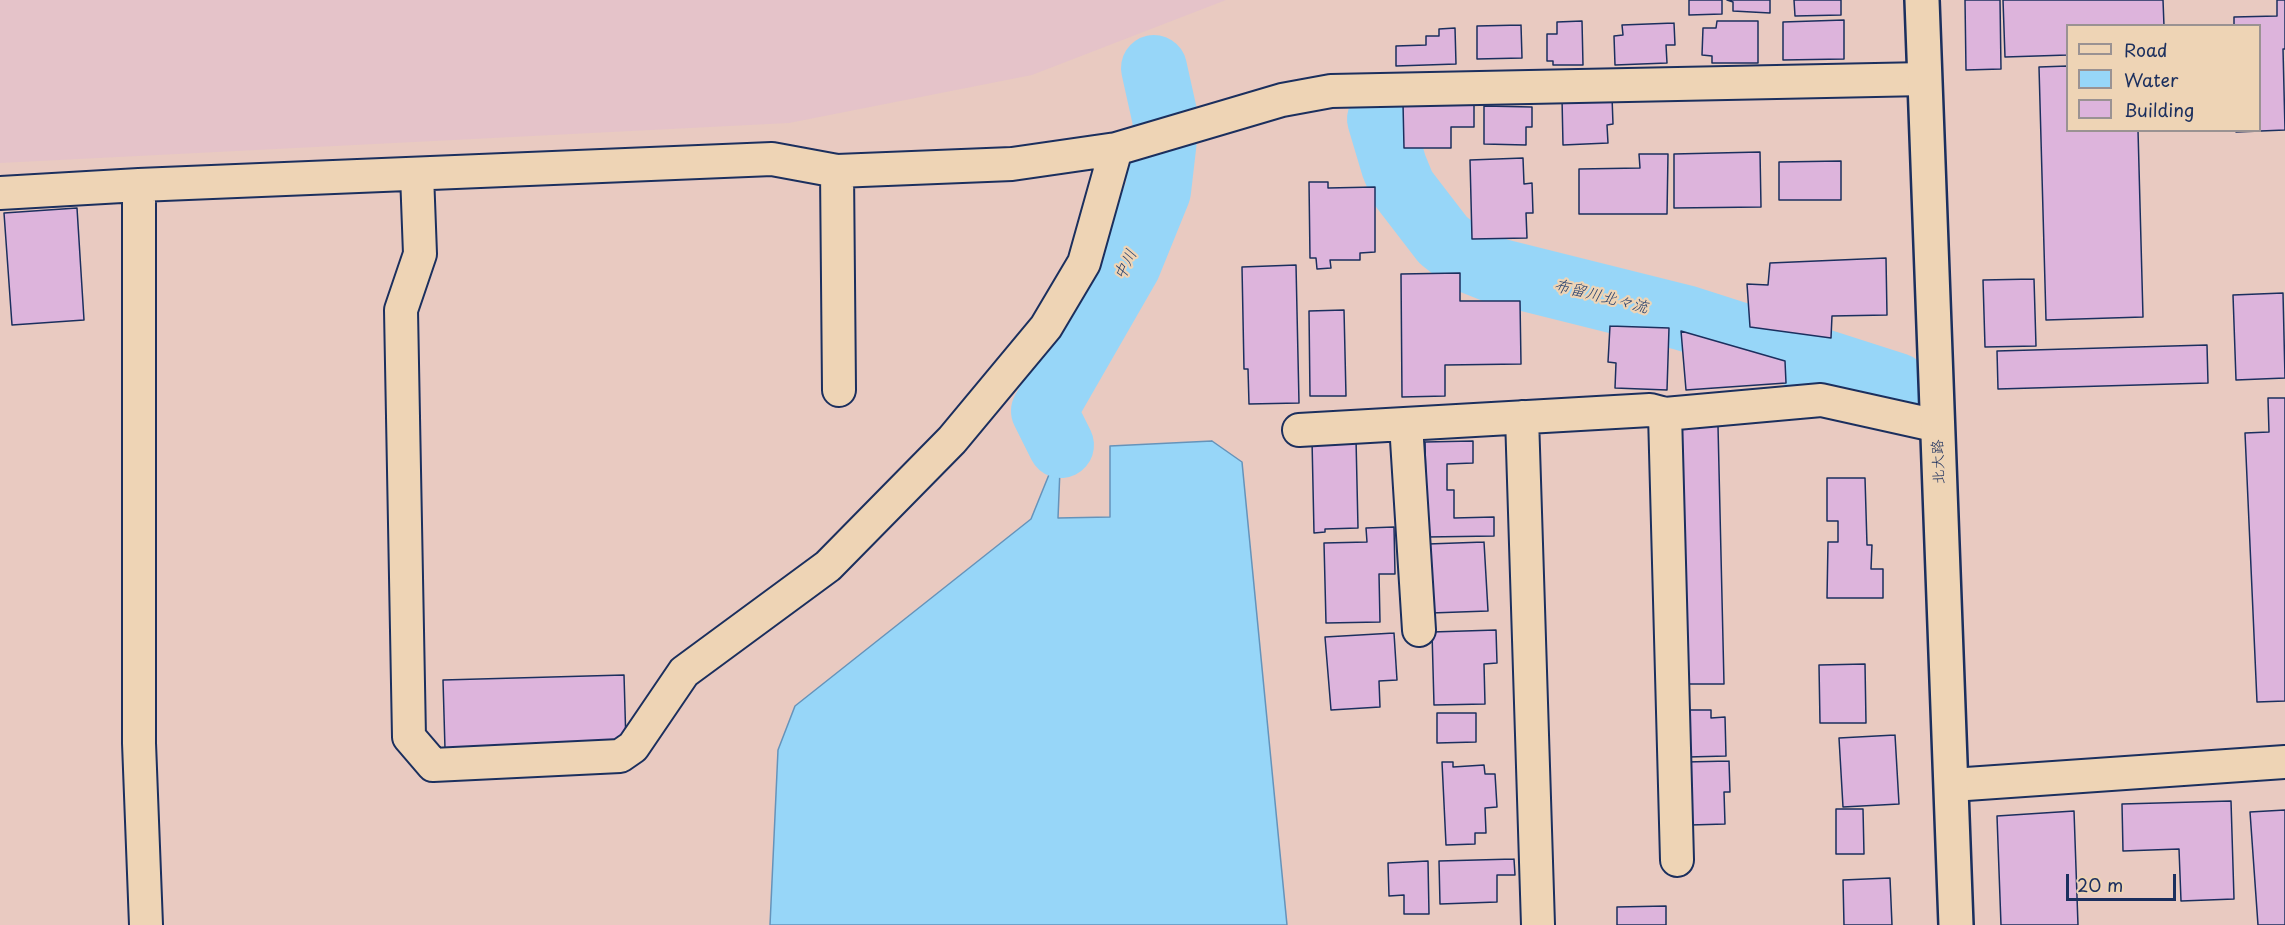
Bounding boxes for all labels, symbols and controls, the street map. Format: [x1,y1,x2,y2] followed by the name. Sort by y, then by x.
[2066,24,2261,132] legend
[2124,36,2168,63] text: Road
[2124,66,2178,93] text: Water
[2124,96,2194,123] text: Building
[1110,246,1142,284] water label: 中川
[1552,276,1650,318] water label: 布留川北々流
[1929,439,1949,485] street label: 北大路
[2069,862,2178,900] scale bar
[2077,871,2123,898] text: 20 m

